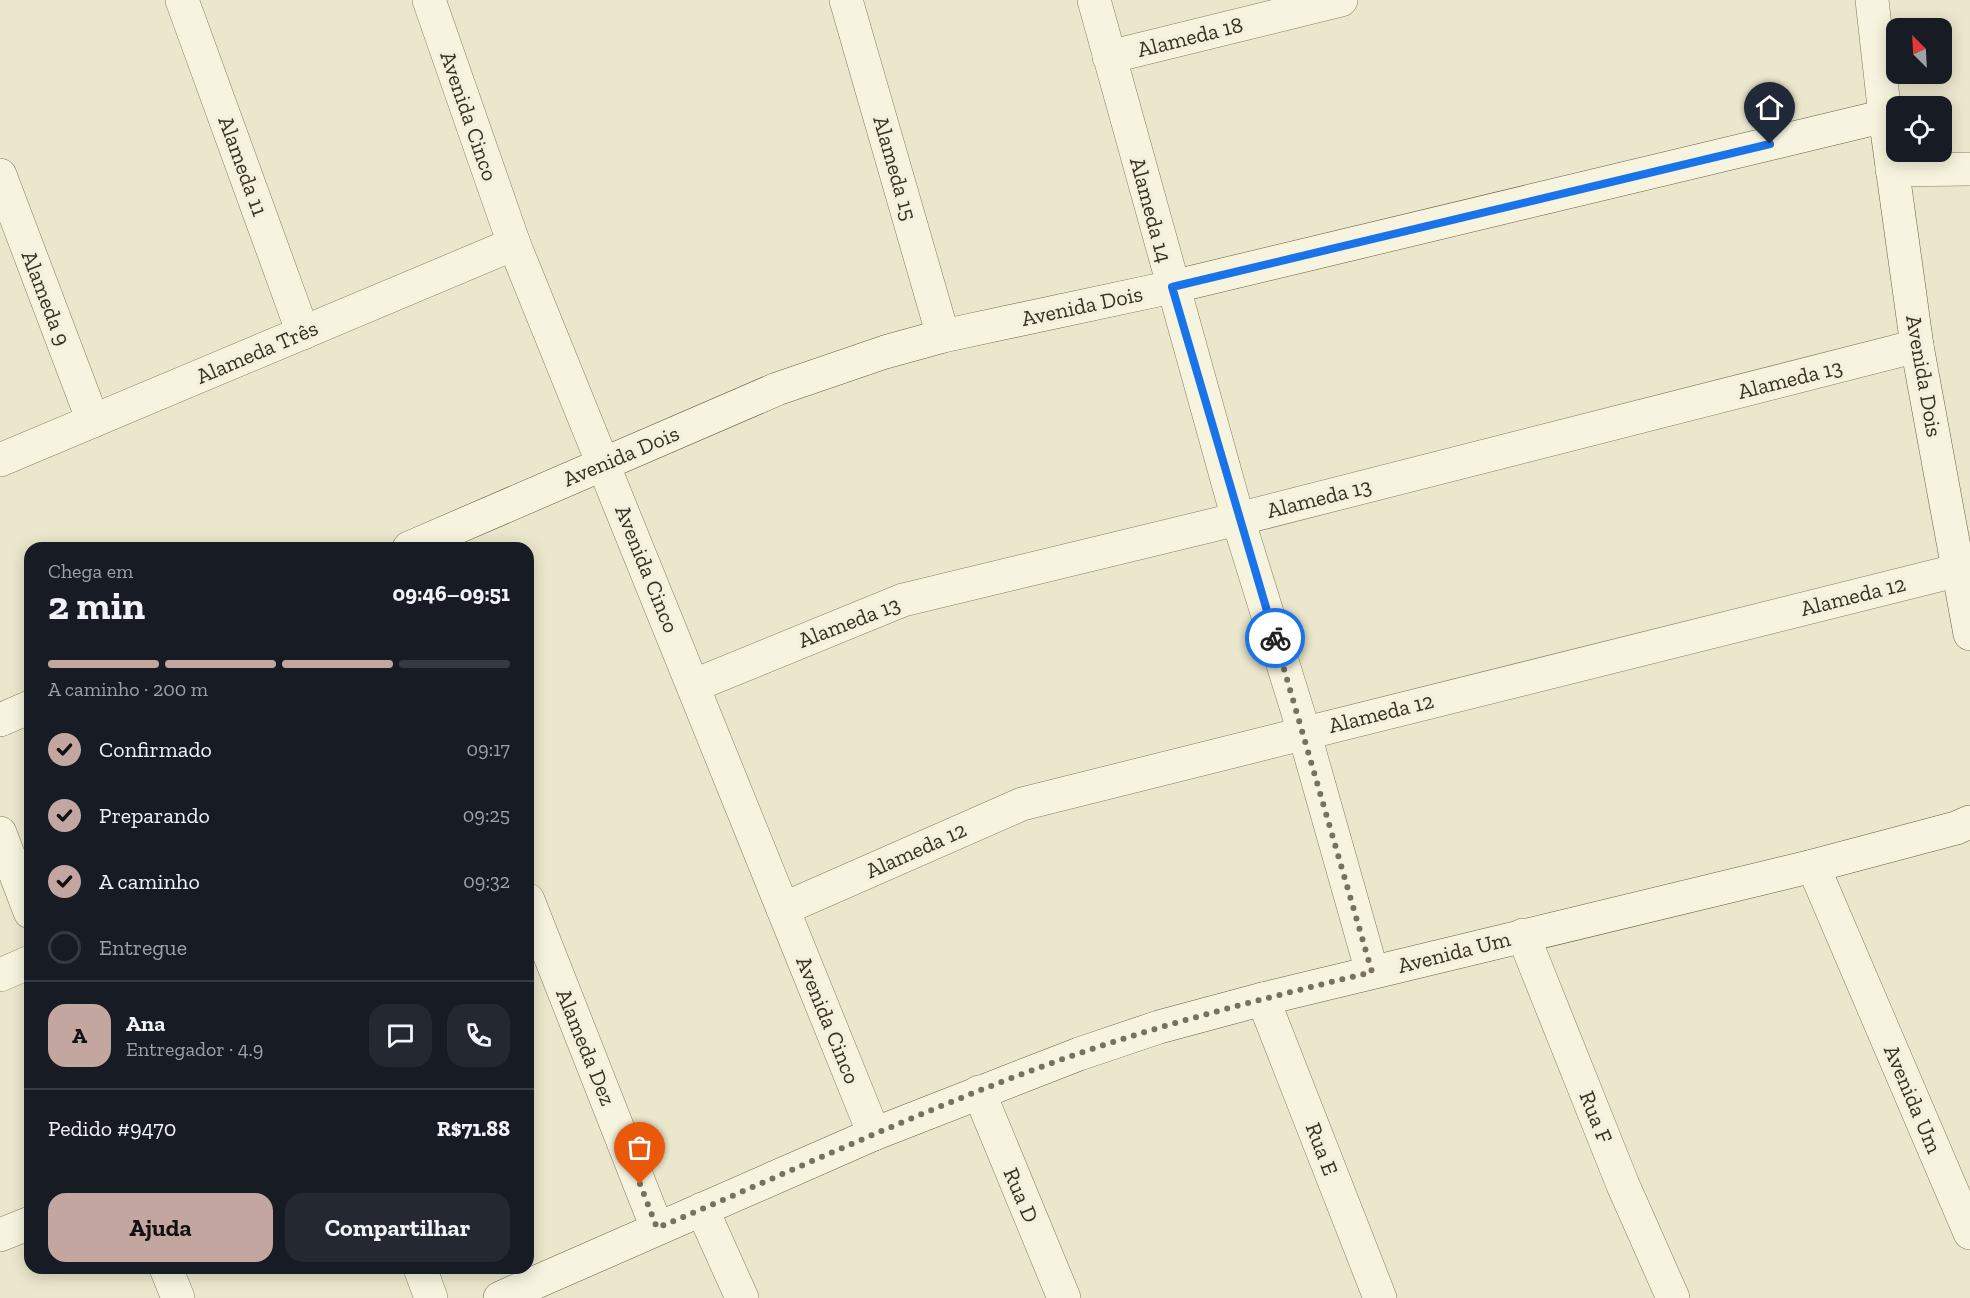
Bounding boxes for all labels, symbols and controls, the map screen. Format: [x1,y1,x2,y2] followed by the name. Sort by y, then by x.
[1134,11,1246,63] street label: Alameda 18
[1886,18,1952,84] north arrow
[1886,18,1952,162] map controls
[434,48,504,184] street label: Avenida Cinco
[1744,82,1795,144] pin
[1753,91,1786,124] icon: home
[1886,96,1952,162] button: locate
[212,112,274,220] street label: Alameda 11
[867,113,923,223] street label: Alameda 15
[1124,154,1178,266] street label: Alameda 14
[16,247,76,349] street label: Alameda 9
[1019,280,1145,332] street label: Avenida Dois
[1900,313,1948,439] street label: Avenida Dois
[192,314,322,390] street label: Alameda Três
[1735,353,1845,405] street label: Alameda 13
[559,419,683,493] street label: Avenida Dois
[1264,472,1374,524] street label: Alameda 13
[609,501,685,637] street label: Avenida Cinco
[48,559,133,583] text: Chega em
[1798,570,1908,622] street label: Alameda 12
[393,580,510,607] text: 09:46–09:51
[48,582,145,629] text: 2 min
[794,590,904,654] street label: Alameda 13
[1245,608,1305,668] courier
[1259,622,1292,655] icon: bike
[48,677,208,701] text: A caminho · 200 m
[1326,687,1436,739] street label: Alameda 12
[48,733,81,766] icon: check
[99,736,212,763] text: Confirmado
[467,737,510,761] text: 09:17
[48,799,81,832] icon: check
[99,802,210,829] text: Preparando
[463,803,510,827] text: 09:25
[861,816,971,884] street label: Alameda 12
[48,865,81,898] icon: check
[99,868,200,895] text: A caminho
[463,869,510,893] text: 09:32
[1395,925,1513,979] street label: Avenida Um
[99,934,187,961] text: Entregue
[790,952,866,1088] street label: Avenida Cinco
[550,985,622,1109] street label: Alameda Dez
[369,1004,432,1067] button: chat
[447,1004,510,1067] button: phone
[126,1010,165,1037] text: Ana
[72,1022,87,1049] text: A
[126,1037,263,1061] text: Entregador · 4.9
[1878,1041,1948,1157] street label: Avenida Um
[1573,1087,1619,1147] street label: Rua F
[48,1115,176,1142] text: Pedido #9470
[437,1115,510,1142] text: R$71.88
[1300,1119,1344,1179] street label: Rua E
[614,1122,665,1184] pin
[623,1131,656,1164] icon: bag
[997,1163,1045,1227] street label: Rua D
[48,1193,273,1262] button: Ajuda
[285,1193,510,1262] button: Compartilhar

